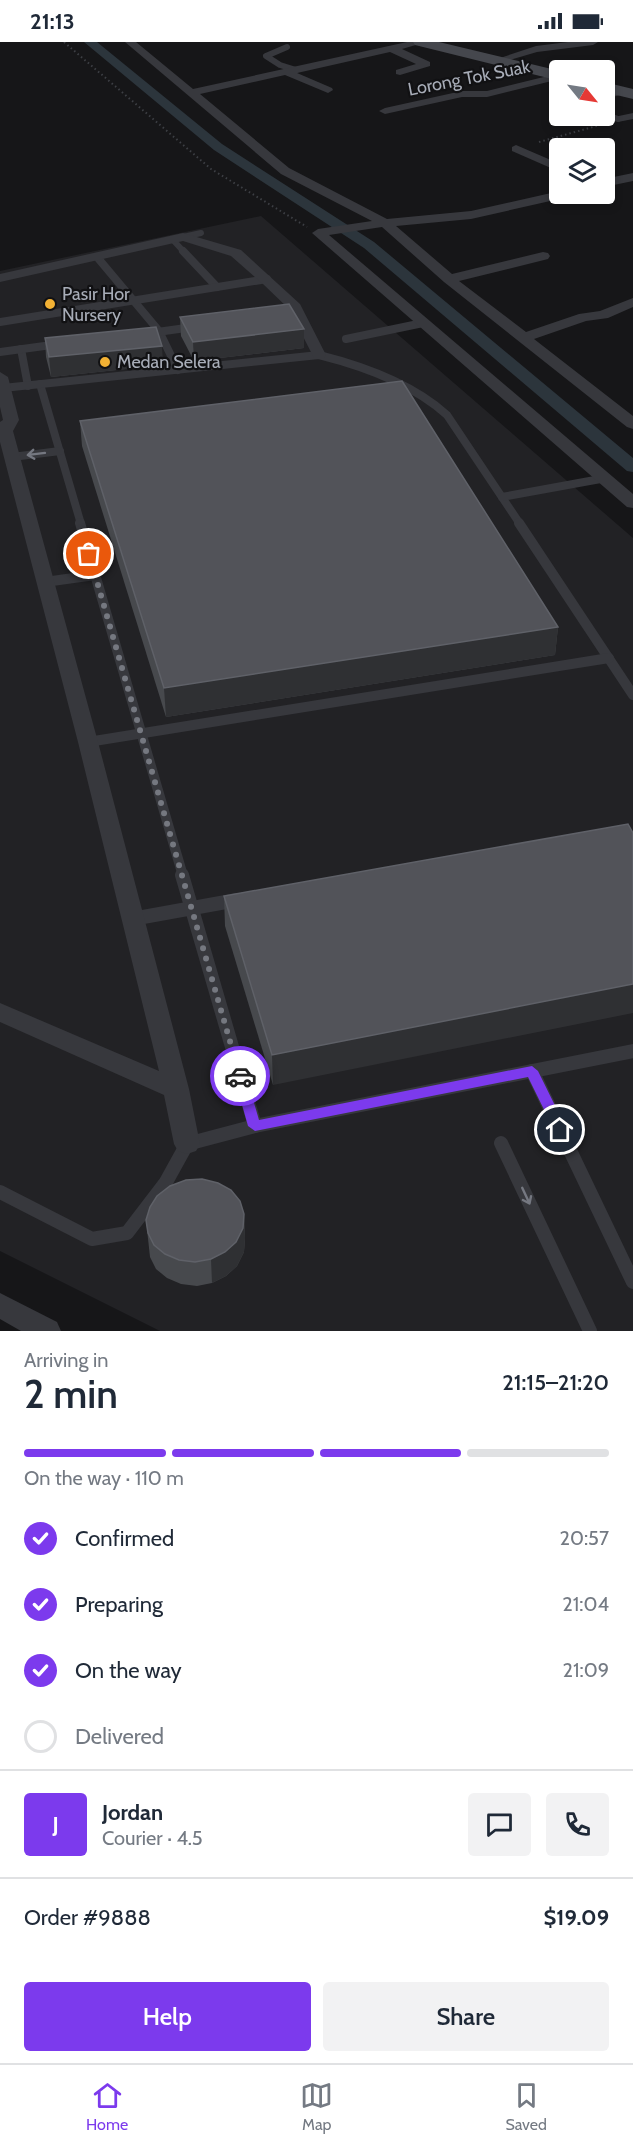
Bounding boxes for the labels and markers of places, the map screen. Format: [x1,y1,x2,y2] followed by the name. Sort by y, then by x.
[62,283,130,326] place label: Pasir Hor Nursery
[43,297,57,311] marker: Pasir Hor Nursery
[117,351,221,373] place label: Medan Selera
[98,355,112,369] marker: Medan Selera
[63,528,114,579] pin
[534,1104,585,1155] pin

